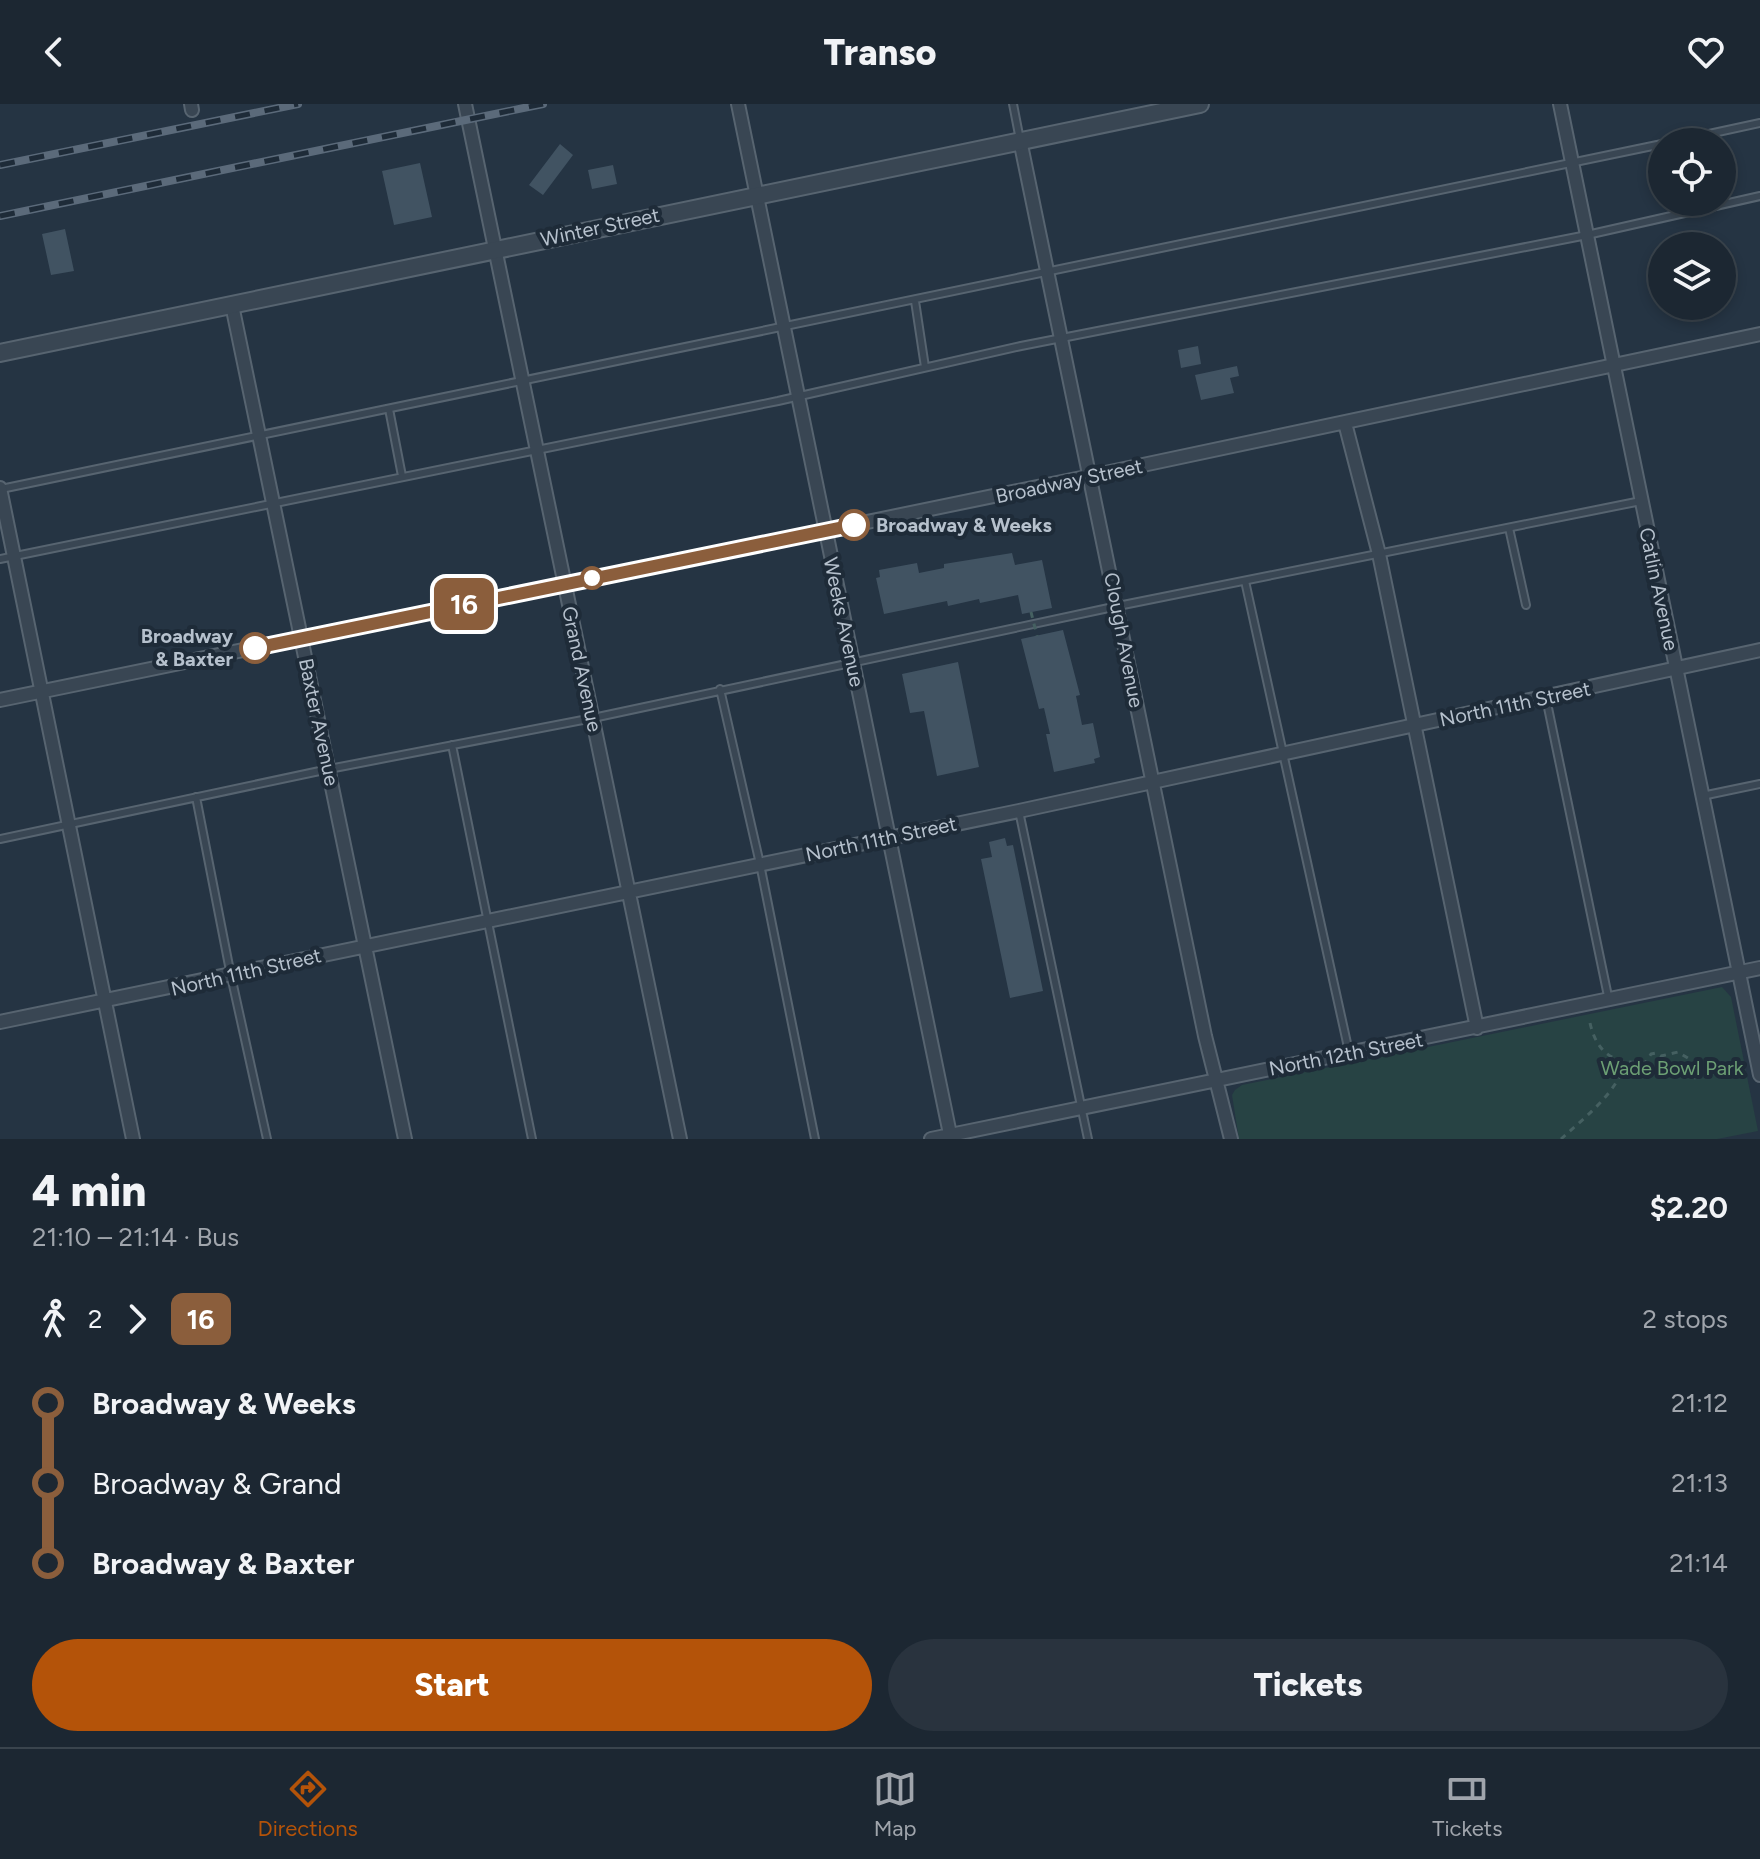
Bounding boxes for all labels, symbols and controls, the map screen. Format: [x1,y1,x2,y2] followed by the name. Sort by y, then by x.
[32,30,76,74] icon: back
[1684,30,1728,74] icon: heart
[824,31,936,74] text: Transo
[1648,128,1736,320] map controls
[1648,128,1736,216] button: locate
[538,203,662,251] street label: Winter Street
[1648,232,1736,320] button: layers
[993,454,1145,508] street label: Broadway Street
[839,510,869,540] marker: Broadway & Weeks
[876,513,1052,537] place label: Broadway & Weeks
[1634,525,1684,653] street label: Catlin Avenue
[819,555,869,689] street label: Weeks Avenue
[581,567,603,589] unlabelled marker
[1099,570,1149,710] street label: Clough Avenue
[428,578,500,630] line badge: 16
[450,587,478,621] text: 16
[557,604,607,734] street label: Grand Avenue
[141,624,233,671] place label: Broadway & Baxter
[240,633,270,663] marker: Broadway & Baxter
[294,656,344,788] street label: Baxter Avenue
[1437,676,1593,732] street label: North 11th Street
[803,811,959,867] street label: North 11th Street
[168,943,324,1001] street label: North 11th Street
[1267,1027,1425,1081] street label: North 12th Street
[1601,1056,1744,1080] park label: Wade Bowl Park
[32,1164,147,1217] text: 4 min
[1650,1189,1728,1226] text: $2.20
[32,1221,239,1253] text: 21:10 – 21:14 · Bus
[32,1297,76,1341] icon: walk
[115,1297,159,1341] icon: forward
[187,1302,215,1336] text: 16
[88,1303,103,1335] text: 2
[1643,1303,1728,1335] text: 2 stops
[92,1385,356,1422] text: Broadway & Weeks
[1671,1387,1728,1419] text: 21:12
[92,1465,341,1502] text: Broadway & Grand
[1671,1467,1728,1499] text: 21:13
[92,1545,354,1582] text: Broadway & Baxter
[1669,1547,1728,1579] text: 21:14
[32,1639,872,1731] button: Start
[888,1639,1728,1731] button: Tickets
[258,1767,358,1842] tab: Directions
[873,1767,917,1842] tab: Map
[1432,1767,1502,1842] tab: Tickets

